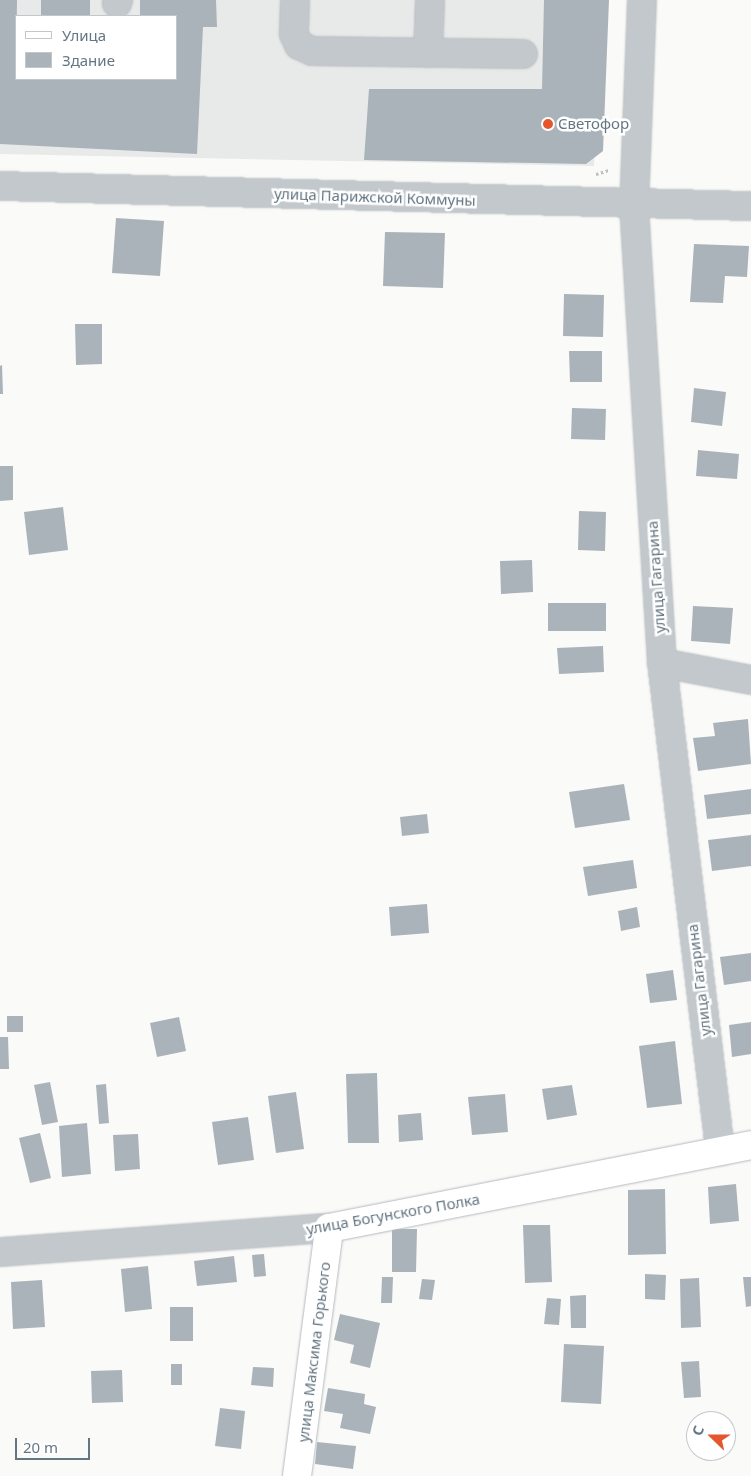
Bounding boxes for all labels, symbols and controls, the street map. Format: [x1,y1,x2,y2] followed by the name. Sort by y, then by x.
[15,15,178,80] legend
[62,25,106,45] text: Улица
[62,50,115,70] text: Здание
[558,115,629,133] place label: Светофор
[542,118,554,130] marker: Светофор
[274,184,476,210] street label: улица Парижской Коммуны
[643,520,669,634] street label: улица Гагарина
[683,923,715,1037] street label: улица Гагарина
[305,1190,481,1238] street label: улица Богунского Полка
[294,1261,334,1443] street label: улица Максима Горького
[686,1411,736,1461] north arrow
[687,1423,708,1438] text: С
[18,1428,92,1460] scale bar
[23,1437,58,1457] text: 20 m

